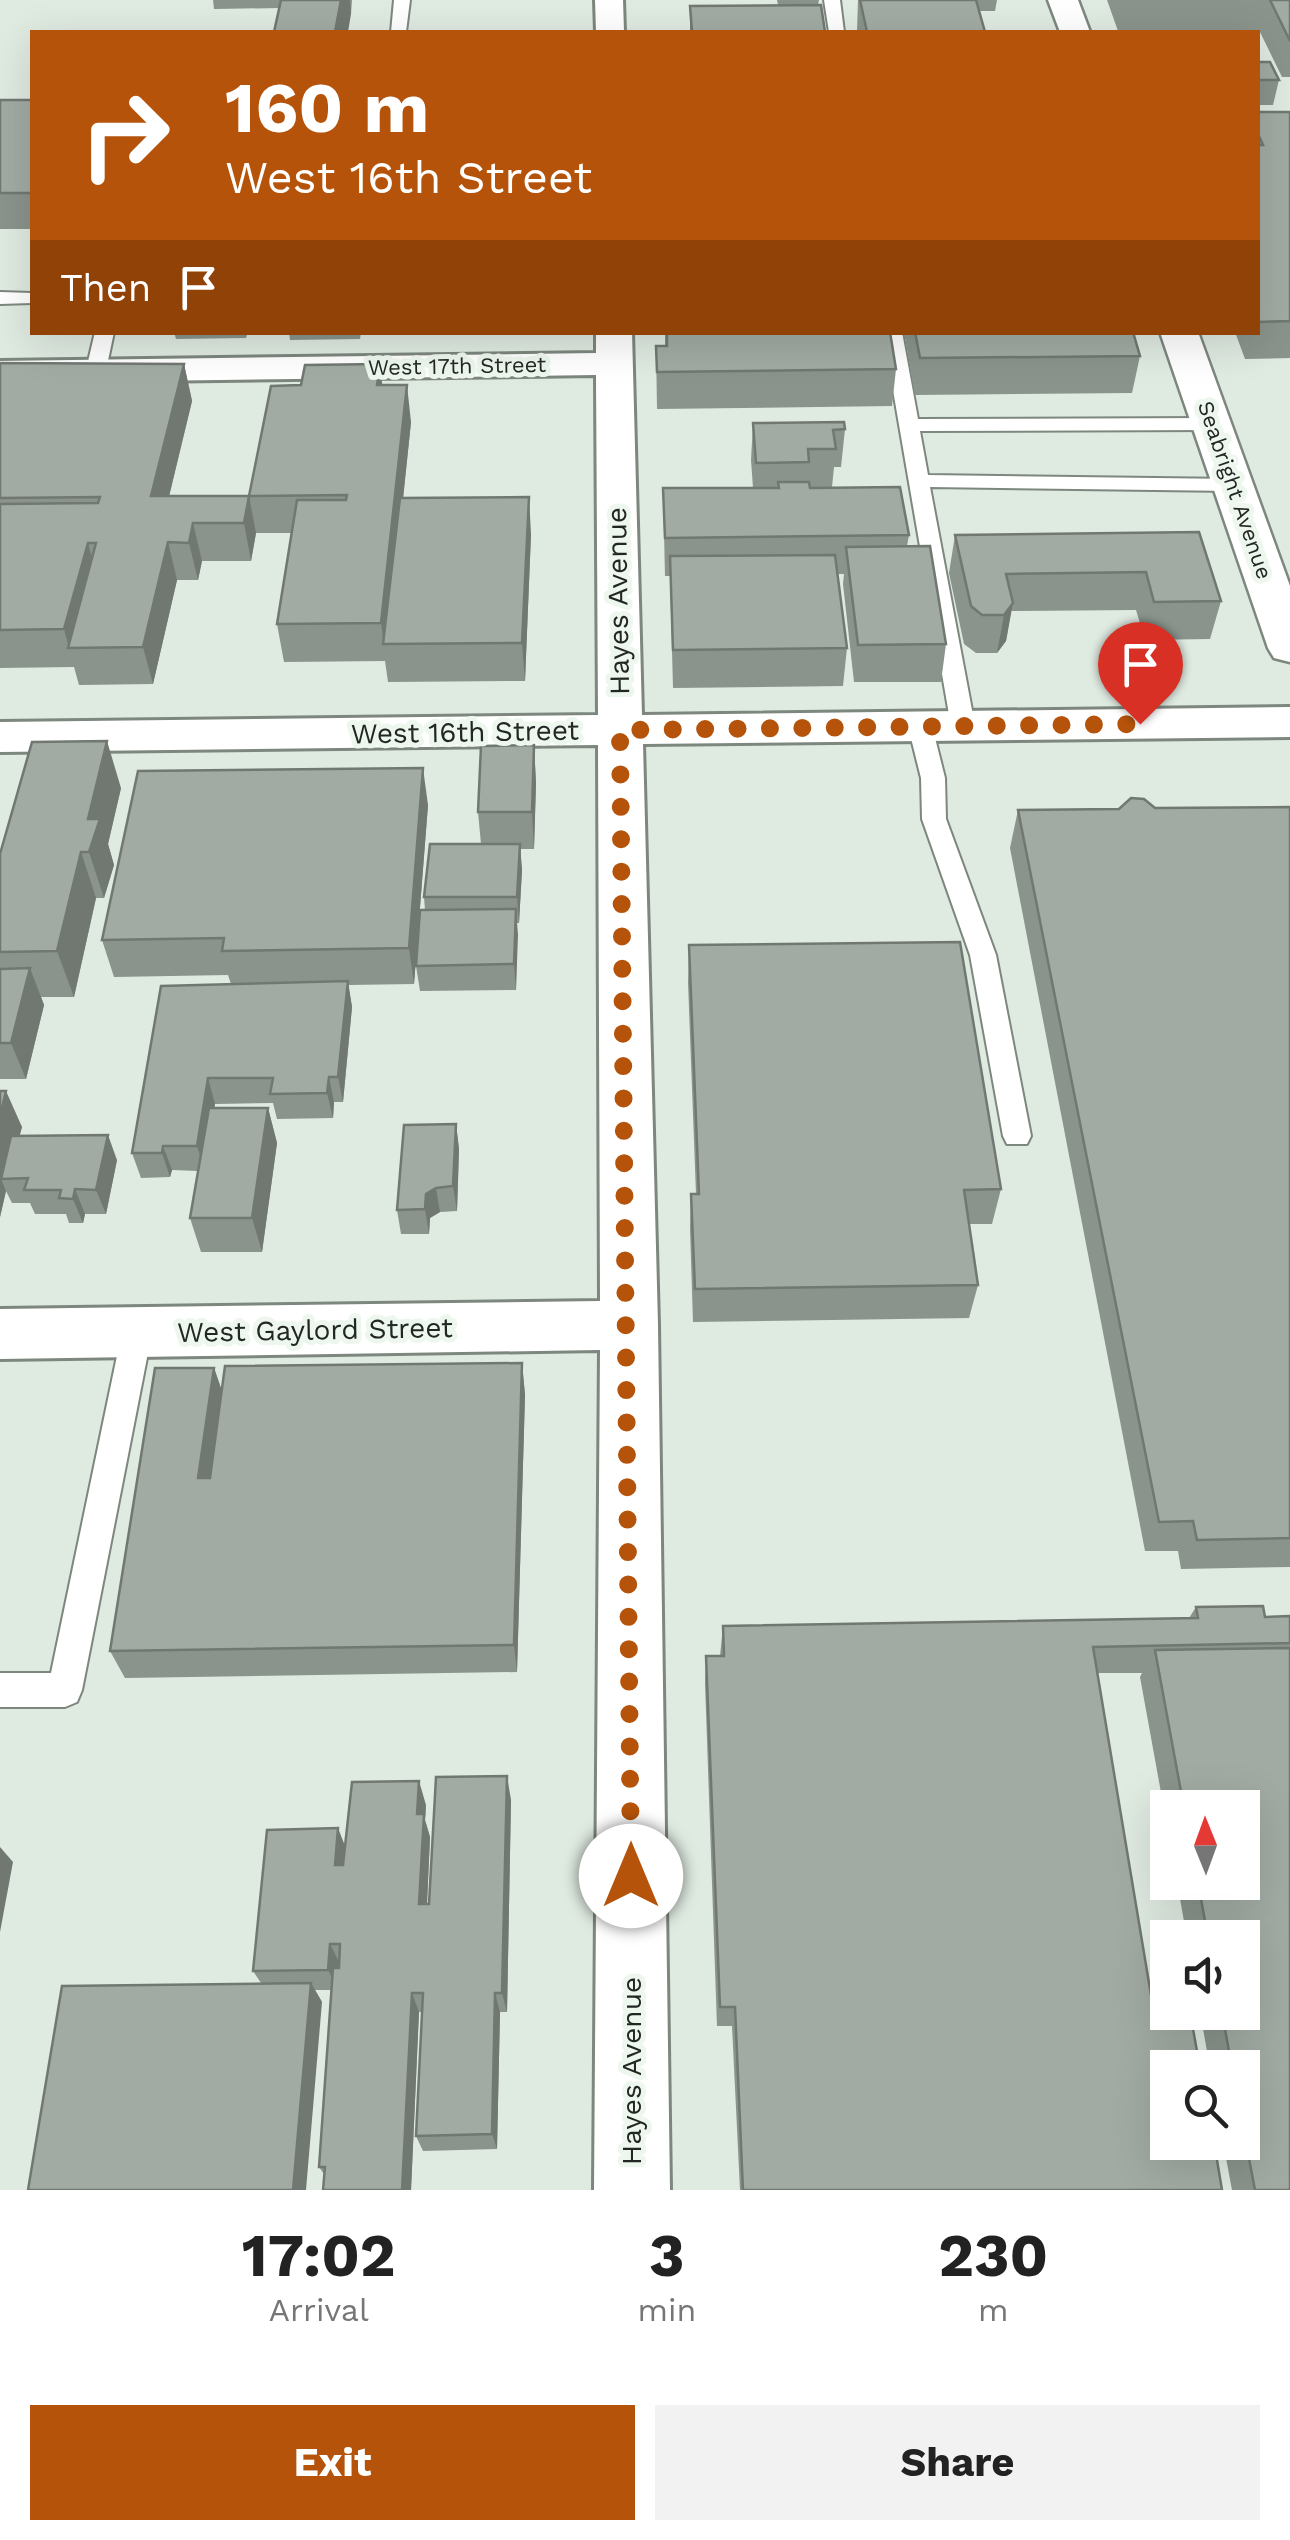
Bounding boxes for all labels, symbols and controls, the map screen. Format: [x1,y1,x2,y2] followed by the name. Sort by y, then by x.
[225,67,429,149] text: 160 m
[60,70,190,200] icon: right
[225,151,592,204] text: West 16th Street
[171,260,226,315] icon: arrive
[60,266,151,310] text: Then
[368,352,546,380] street label: West 17th Street
[1193,398,1277,582] street label: Seabright Avenue
[600,507,636,695] street label: Hayes Avenue
[1098,622,1183,725] pin
[1113,637,1168,692] icon: arrive
[351,714,580,750] street label: West 16th Street
[177,1311,453,1349] street label: West Gaylord Street
[1150,1790,1260,1900] north arrow
[1150,1790,1260,2160] map controls
[579,1824,683,1928] position arrow
[1150,1920,1260,2030] button: sound
[615,1977,648,2165] street label: Hayes Avenue
[1150,2050,1260,2160] button: search
[242,2220,396,2291] text: 17:02
[649,2220,685,2291] text: 3
[938,2220,1048,2291] text: 230
[269,2291,369,2329] text: Arrival
[637,2291,696,2329] text: min
[978,2291,1008,2329] text: m
[30,2405,635,2520] button: Exit
[655,2405,1260,2520] button: Share

